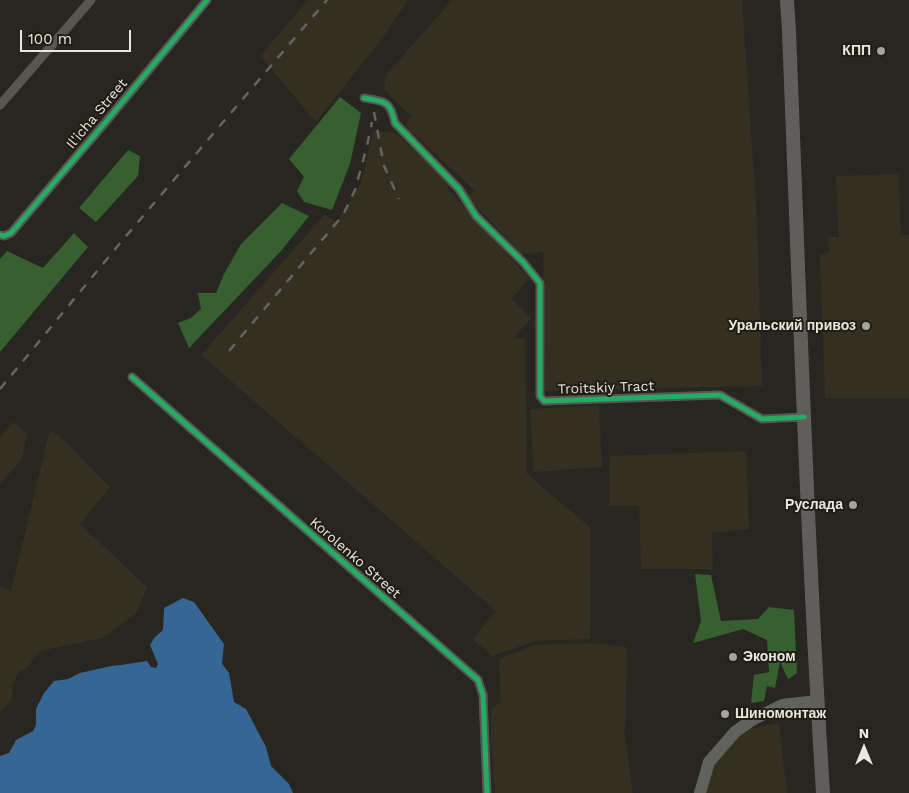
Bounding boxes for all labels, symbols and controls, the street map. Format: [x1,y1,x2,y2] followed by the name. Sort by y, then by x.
[22,20,134,52] scale bar
[28,30,72,48] text: 100 m
[842,43,871,59] place label: КПП
[875,45,887,57] marker: КПП
[63,76,131,152] street label: Il'icha Street
[729,318,856,334] place label: Уральский привоз
[860,320,872,332] marker: Уральский привоз
[557,378,655,398] street label: Troitskiy Tract
[785,497,843,513] place label: Руслада
[847,499,859,511] marker: Руслада
[306,514,404,602] street label: Korolenko Street
[743,649,796,665] place label: Эконом
[727,651,739,663] marker: Эконом
[735,706,826,722] place label: Шиномонтаж
[719,708,731,720] marker: Шиномонтаж
[839,723,889,773] north arrow
[859,725,869,741] text: N

